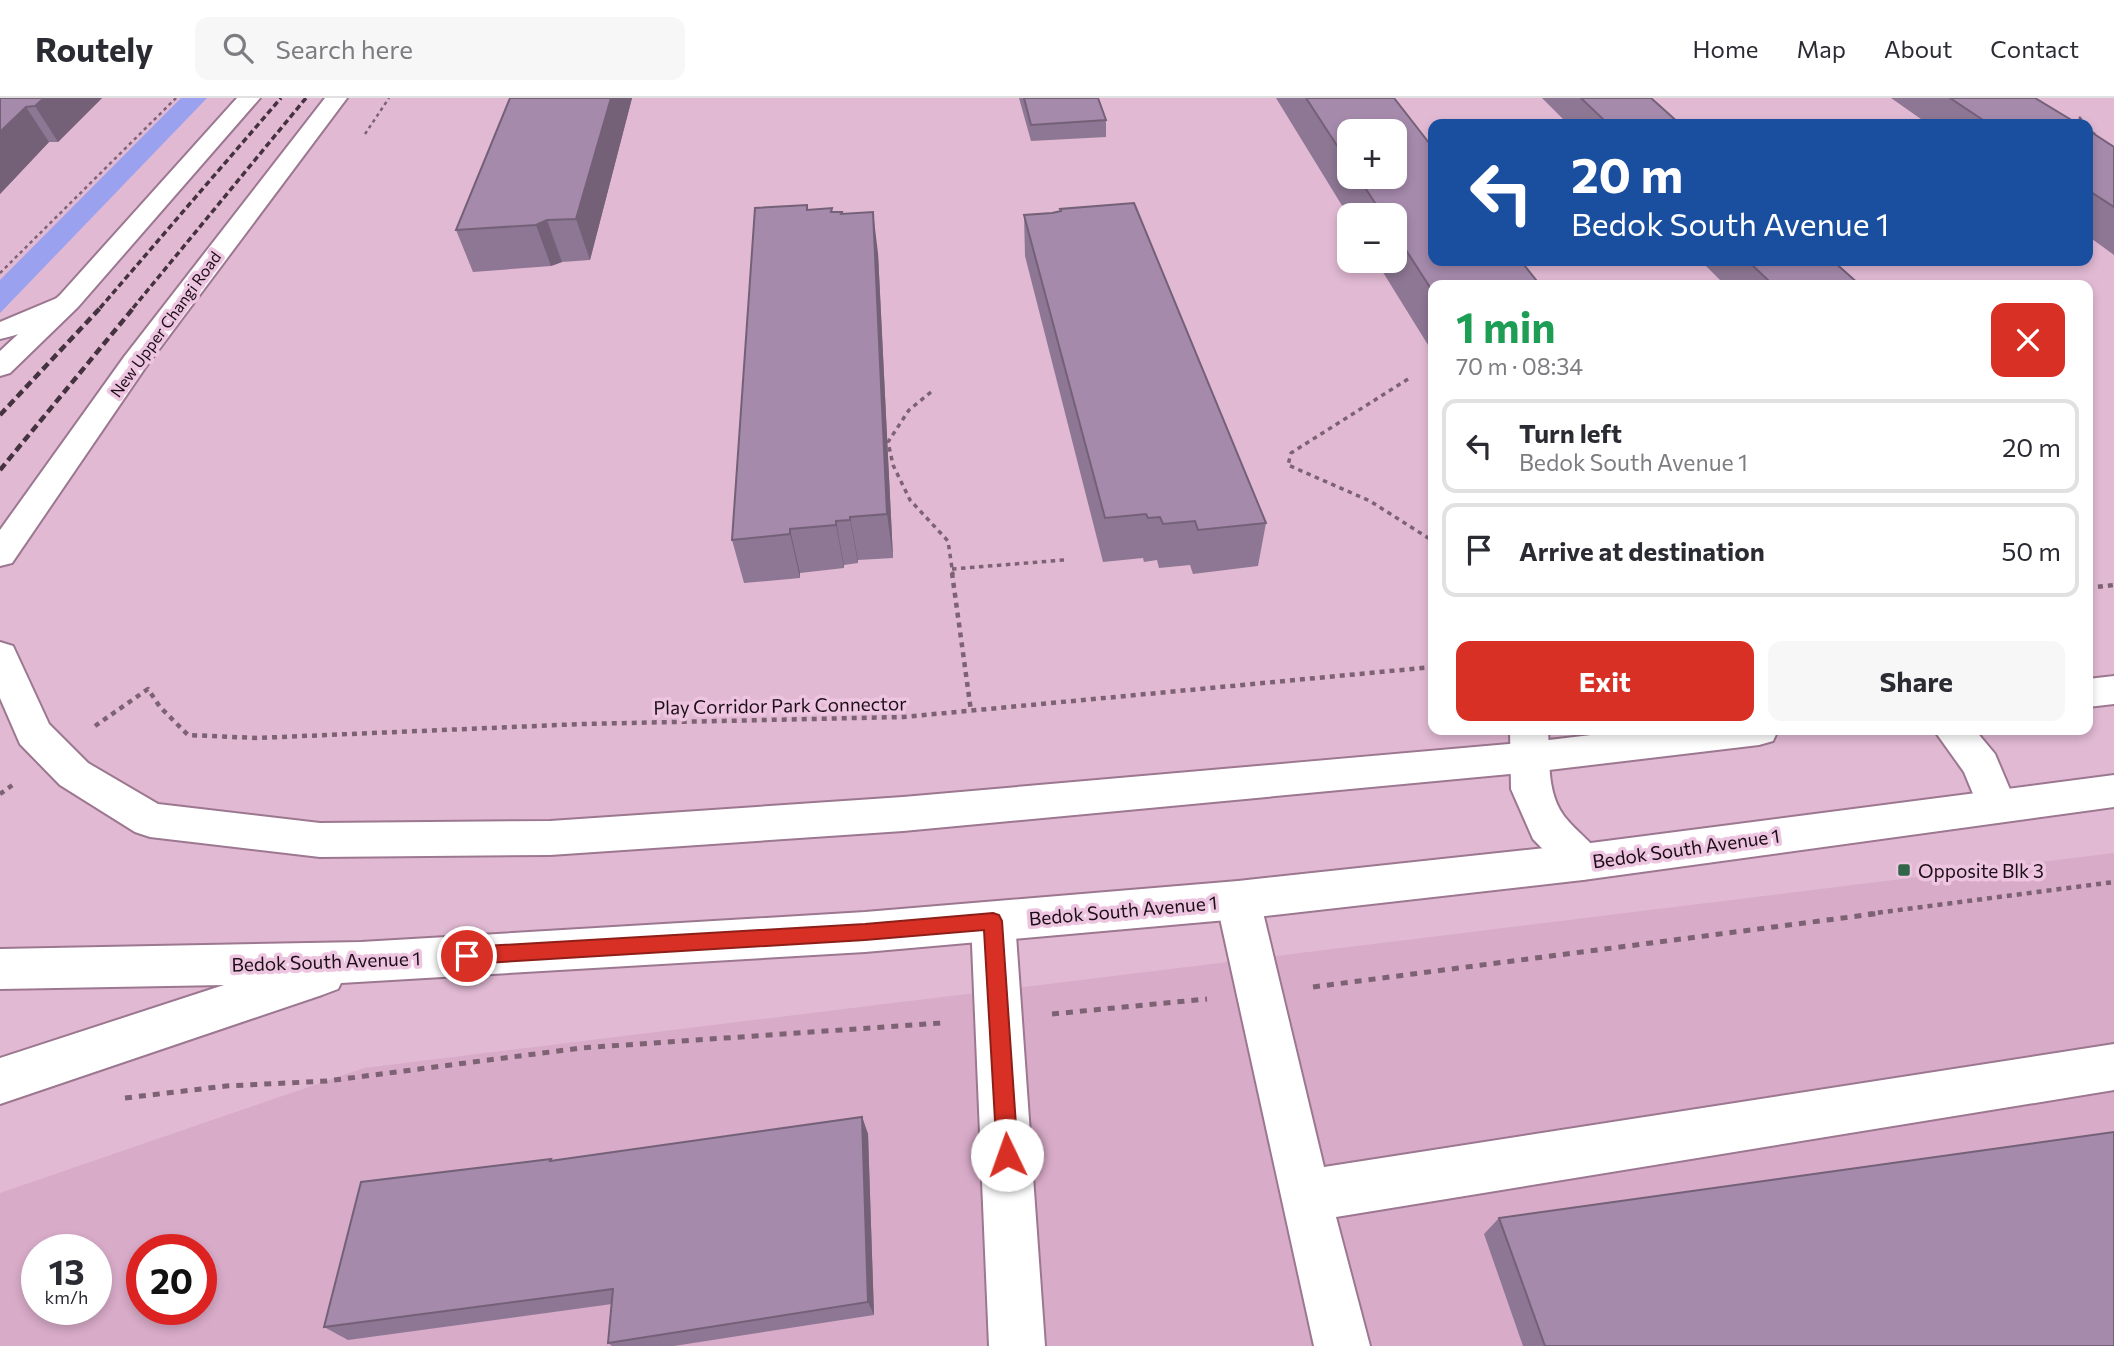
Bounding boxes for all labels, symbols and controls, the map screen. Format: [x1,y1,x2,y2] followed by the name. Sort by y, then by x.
[195,17,685,80] search box
[35,28,153,69] text: Routely
[219,29,257,67] icon: search
[275,33,413,64] text: Search here
[1693,34,1759,63] text: Home
[1797,34,1846,63] text: Map
[1884,34,1952,63] text: About
[1990,34,2079,63] text: Contact
[1337,119,1407,273] map controls
[1337,119,1407,189] button: +
[1571,143,1683,203] text: 20 m
[1456,147,1547,238] icon: left
[1337,203,1407,273] button: −
[1571,203,1889,243] text: Bedok South Avenue 1
[106,247,224,401] street label: New Upper Changi Road
[1456,300,1556,352] text: 1 min
[1991,303,2065,377] button: close
[1456,352,1583,380] text: 70 m · 08:34
[1519,417,1622,448] text: Turn left
[1460,427,1498,465] icon: left
[2002,431,2061,462] text: 20 m
[1519,448,1748,476] text: Bedok South Avenue 1
[1460,531,1498,569] icon: arrive
[1519,535,1765,566] text: Arrive at destination
[2001,535,2061,566] text: 50 m
[1456,641,1754,721] button: Exit
[1768,641,2065,721] button: Share
[653,691,907,719] street label: Play Corridor Park Connector
[1591,823,1781,873] street label: Bedok South Avenue 1
[1918,859,2044,882] place label: Opposite Blk 3
[1896,862,1912,878] marker: Opposite Blk 3
[1028,890,1218,930] street label: Bedok South Avenue 1
[437,926,497,986] pin
[448,937,486,975] icon: arrive
[231,946,421,976] street label: Bedok South Avenue 1
[970,1118,1044,1192] position arrow
[126,1234,217,1325] speed limit sign: 20
[48,1249,85,1292] text: 13
[45,1286,88,1308] text: km/h

